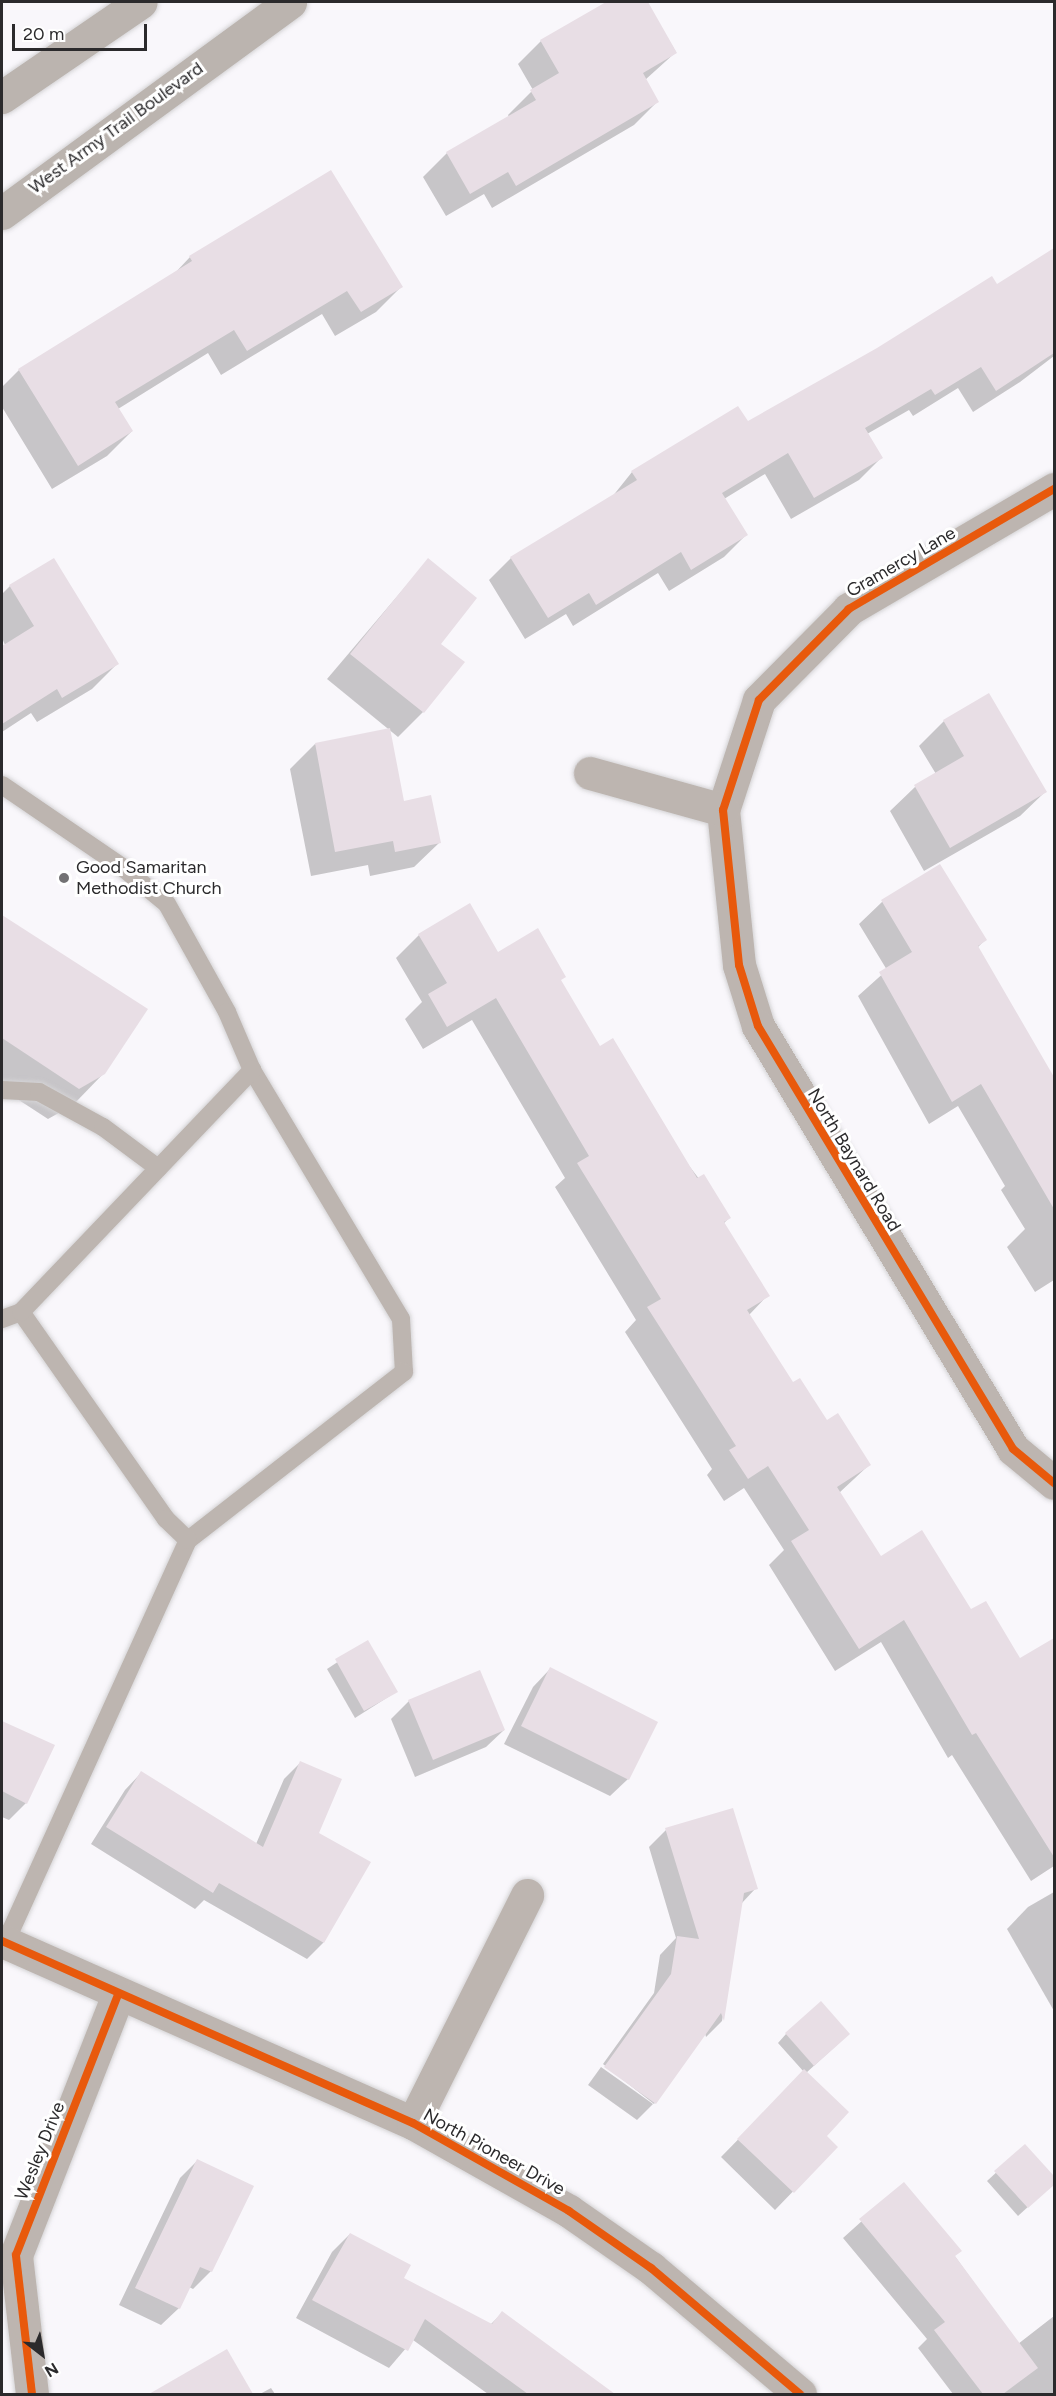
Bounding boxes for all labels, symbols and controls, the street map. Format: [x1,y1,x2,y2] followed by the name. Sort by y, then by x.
[15,12,150,50] scale bar
[23,23,64,45] text: 20 m
[25,57,207,199] street label: West Army Trail Boulevard
[843,522,959,602] street label: Gramercy Lane
[76,857,222,900] place label: Good Samaritan Methodist Church
[57,871,71,885] marker: Good Samaritan Methodist Church
[803,1085,905,1235] street label: North Baynard Road
[11,2099,69,2203] street label: Wesley Drive
[419,2104,569,2200] street label: North Pioneer Drive
[12,2324,72,2384] north arrow
[41,2359,62,2381] text: N

